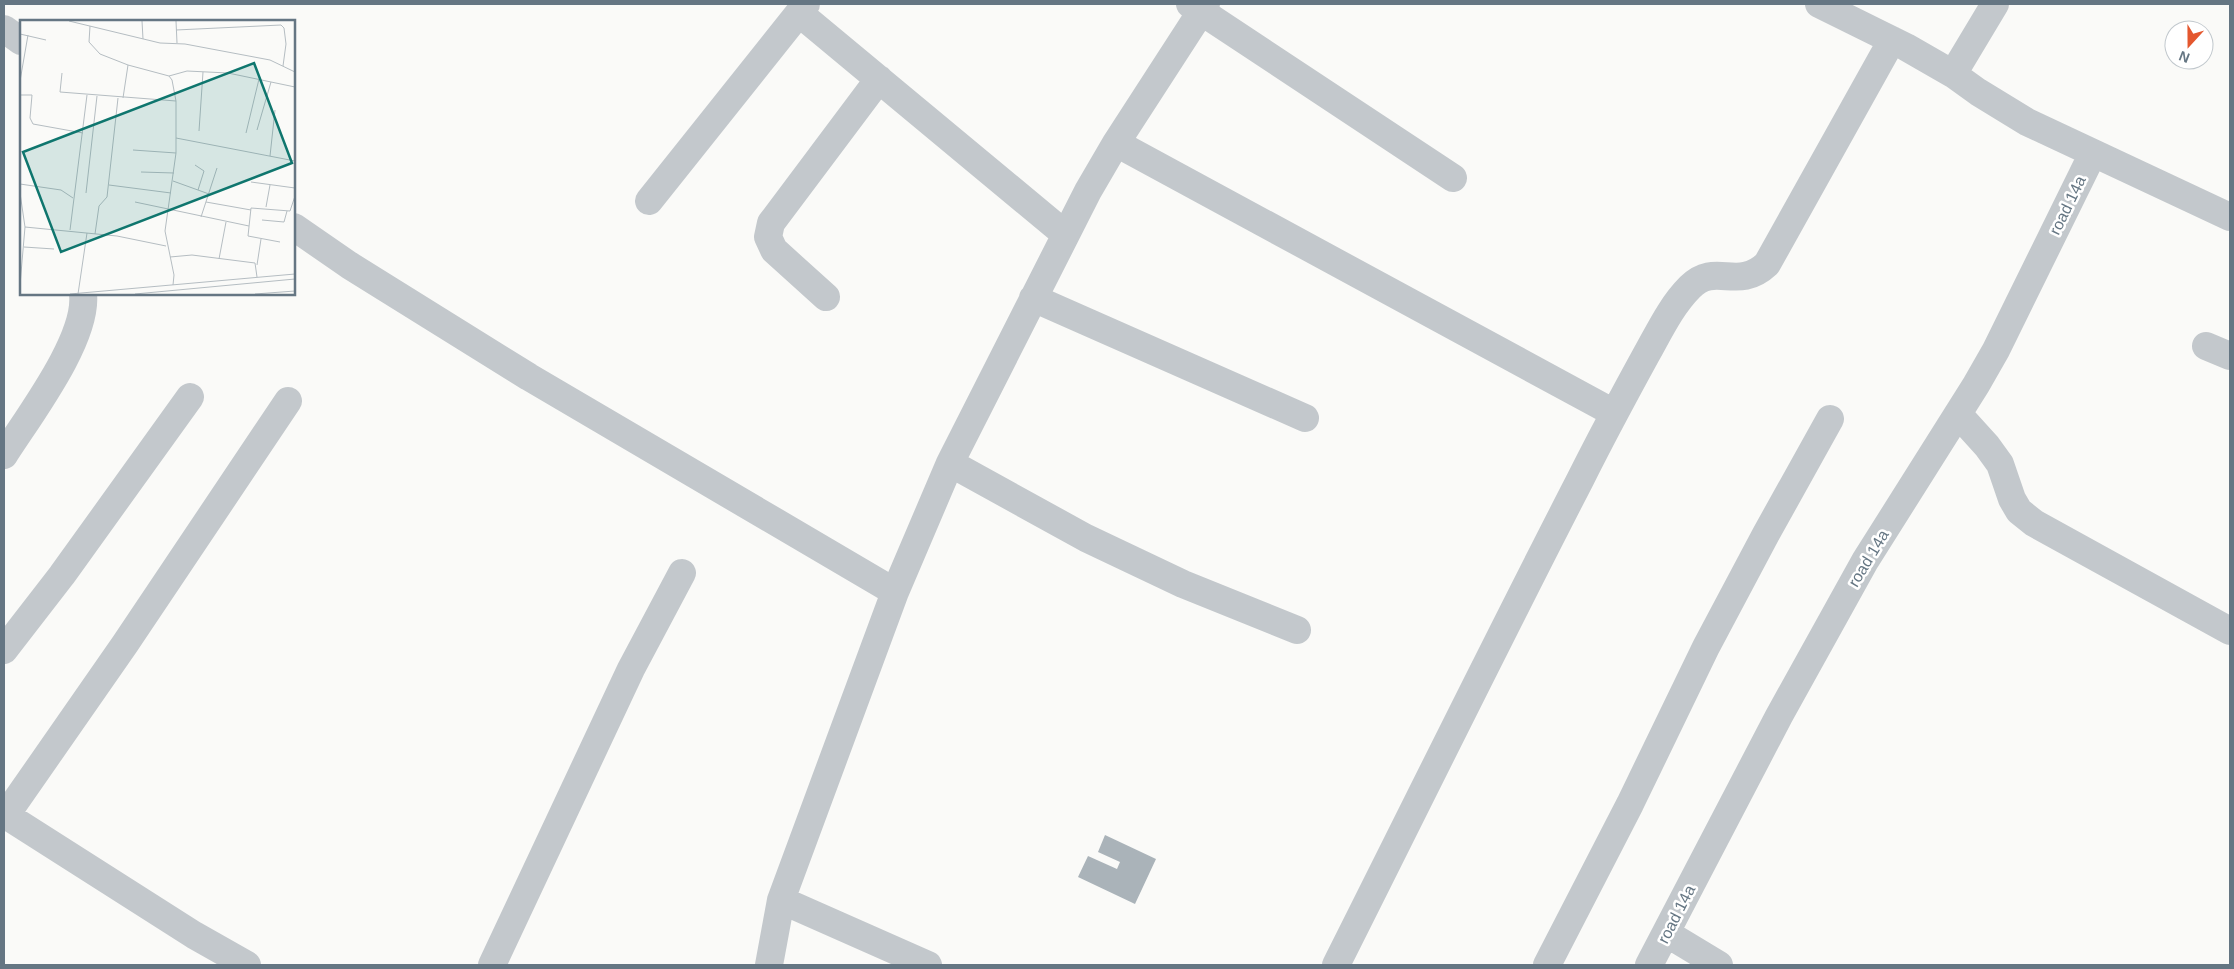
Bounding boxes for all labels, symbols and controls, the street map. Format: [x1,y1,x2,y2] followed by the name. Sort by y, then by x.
[20,20,295,295] inset map
[2164,20,2214,70] north arrow
[2177,48,2192,66] text: N
[2046,173,2089,237] street label: road 14a
[1845,527,1892,590] street label: road 14a
[1655,882,1698,946] street label: road 14a

